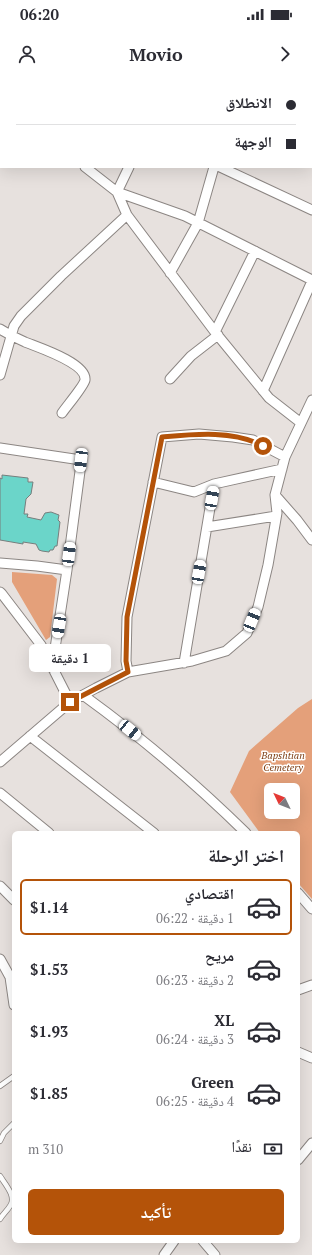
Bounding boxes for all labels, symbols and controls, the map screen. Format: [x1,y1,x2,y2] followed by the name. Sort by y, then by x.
[20,4,59,24] text: 06:20
[129,42,183,66] text: Movio
[16,43,38,65] icon: person
[274,43,296,65] icon: forward
[226,92,272,112] text: الانطلاق
[234,131,272,151] text: الوجهة
[254,437,272,455] route start
[74,447,88,473] car
[204,485,220,511] car
[62,541,76,567] car
[191,559,207,585] car
[242,607,262,633] car
[51,613,67,639] car
[29,644,111,672] callout: 1 دقيقة
[51,649,89,667] text: 1 دقيقة
[61,693,79,711] route end
[117,718,143,742] car
[260,749,305,774] park label: Bapshtian Cemetery
[264,783,300,819] north arrow
[264,783,300,819] map controls
[208,843,284,867] text: اختر الرحلة
[185,883,234,903] text: اقتصادي
[246,889,282,925] icon: car
[30,897,68,917] text: $1.14
[156,909,234,927] text: 1 دقيقة · 06:22
[205,945,234,965] text: مريح
[246,951,282,987] icon: car
[30,959,68,979] text: $1.53
[156,971,234,989] text: 2 دقيقة · 06:23
[214,1010,234,1030] text: XL
[246,1013,282,1049] icon: car
[30,1021,68,1041] text: $1.93
[156,1030,234,1048] text: 3 دقيقة · 06:24
[191,1072,234,1092] text: Green
[246,1075,282,1111] icon: car
[30,1083,68,1103] text: $1.85
[156,1092,234,1110] text: 4 دقيقة · 06:25
[231,1136,252,1156] text: نقدًا
[262,1138,284,1160] icon: cash
[28,1140,63,1158] text: 310 m
[28,1189,284,1235] button: تأكيد

